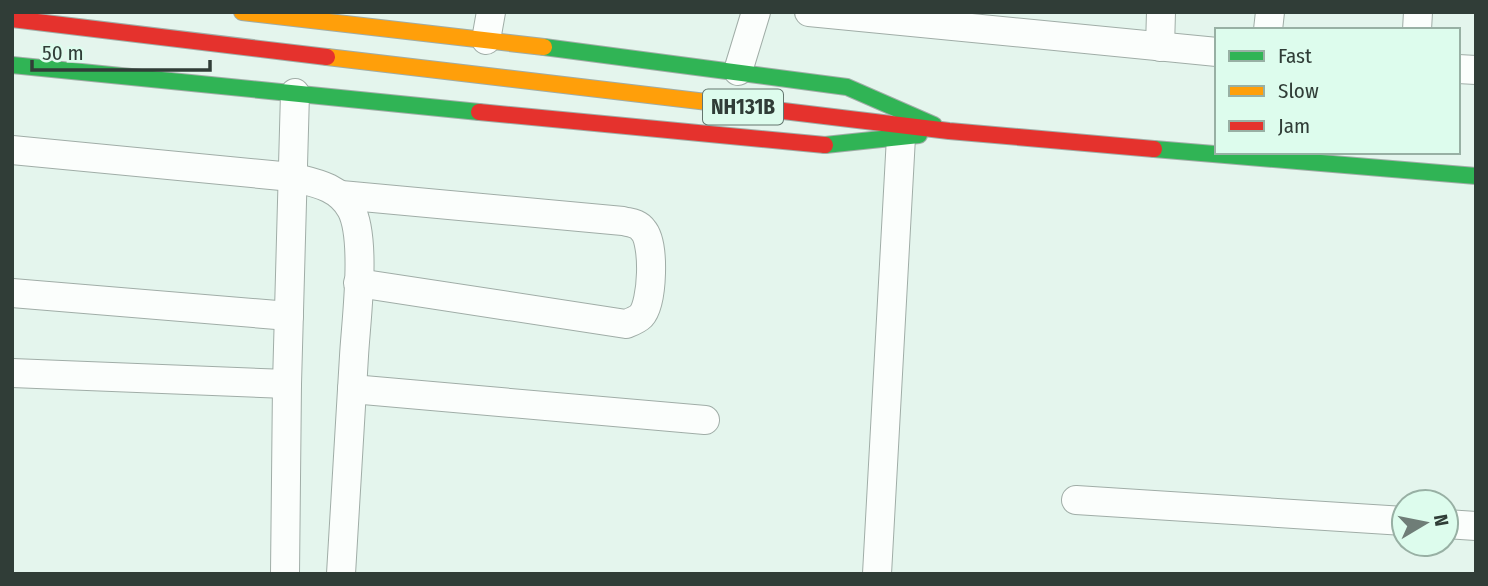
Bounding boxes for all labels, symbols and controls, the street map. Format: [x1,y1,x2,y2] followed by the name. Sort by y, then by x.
[32,28,210,72] scale bar
[1215,28,1460,154] legend
[42,40,84,66] text: 50 m
[1278,43,1312,69] text: Fast
[1278,78,1319,104] text: Slow
[703,90,783,124] road number: NH131B
[1278,113,1310,139] text: Jam
[1390,488,1460,558] north arrow
[1429,513,1454,528] text: N

